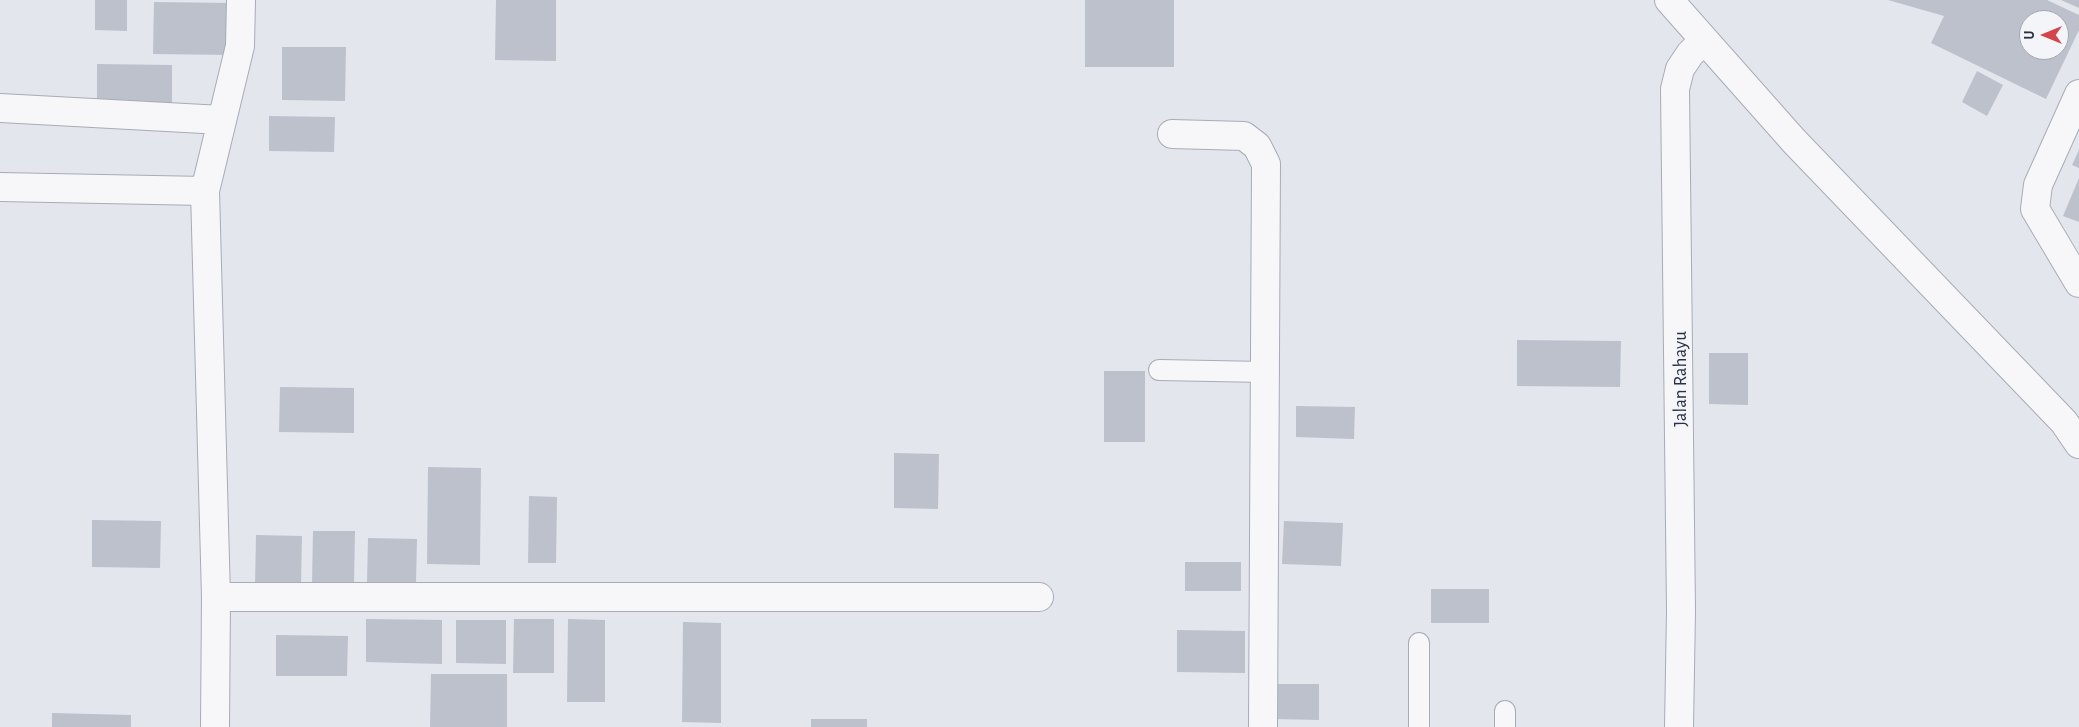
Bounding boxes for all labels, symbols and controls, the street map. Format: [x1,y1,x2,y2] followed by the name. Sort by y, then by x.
[2019,10,2069,60] north arrow
[2023,31,2037,39] text: U
[1669,331,1691,427] street label: Jalan Rahayu

